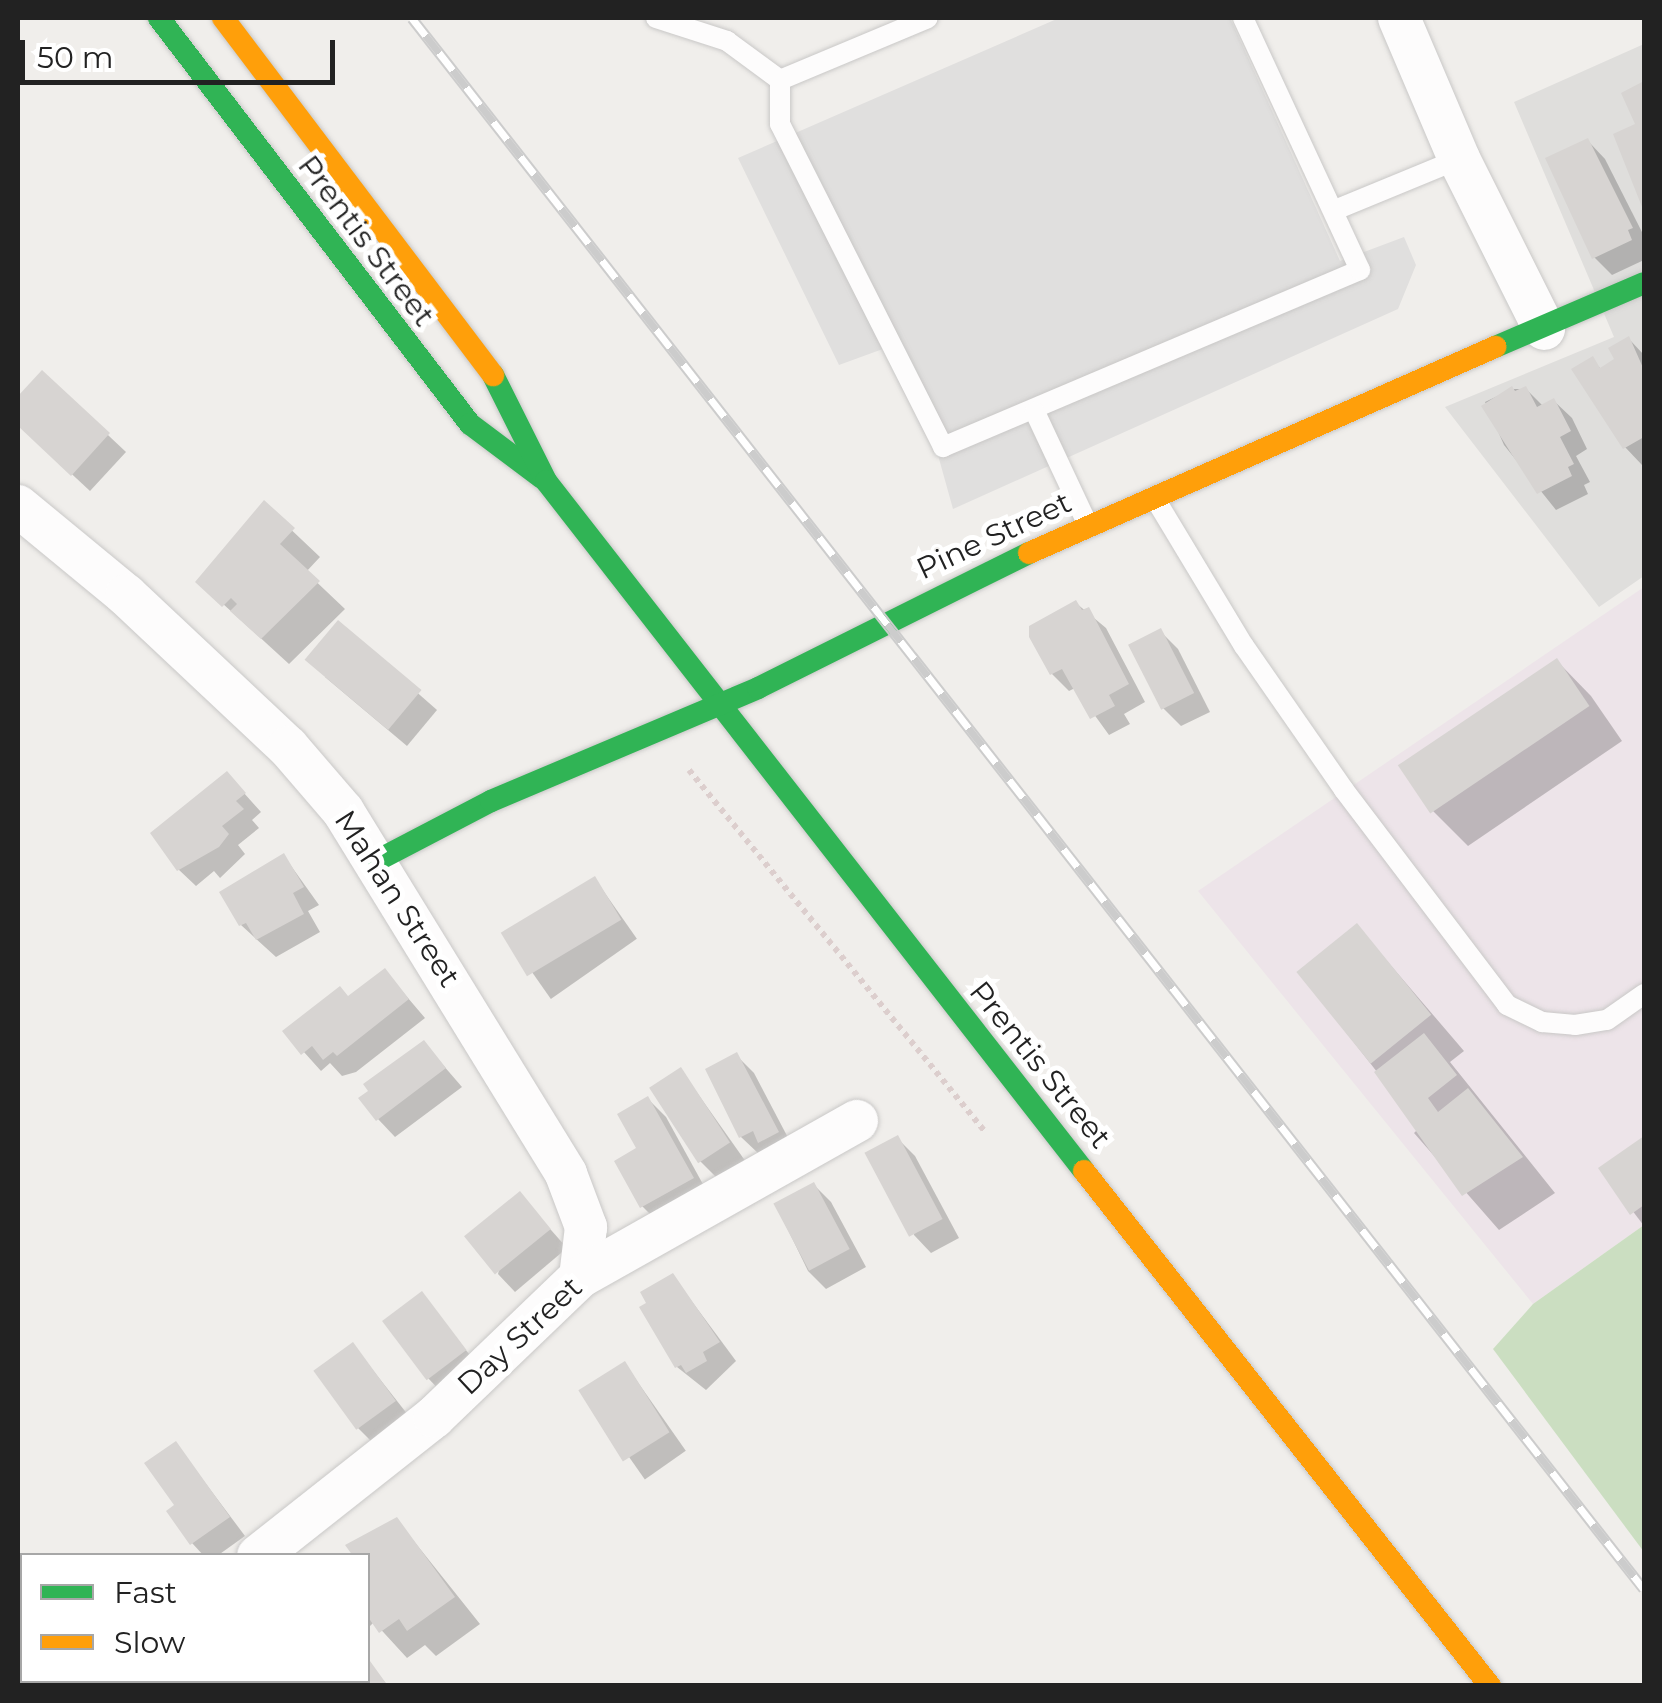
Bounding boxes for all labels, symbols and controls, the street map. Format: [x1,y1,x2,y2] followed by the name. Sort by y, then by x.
[25,20,340,82] scale bar
[37,39,114,76] text: 50 m
[290,149,442,333] street label: Prentis Street
[911,484,1077,588] street label: Pine Street
[327,804,467,994] street label: Mahan Street
[962,974,1118,1156] street label: Prentis Street
[450,1269,590,1403] street label: Day Street
[20,1553,370,1683] legend
[114,1574,177,1611] text: Fast
[114,1624,185,1661] text: Slow

